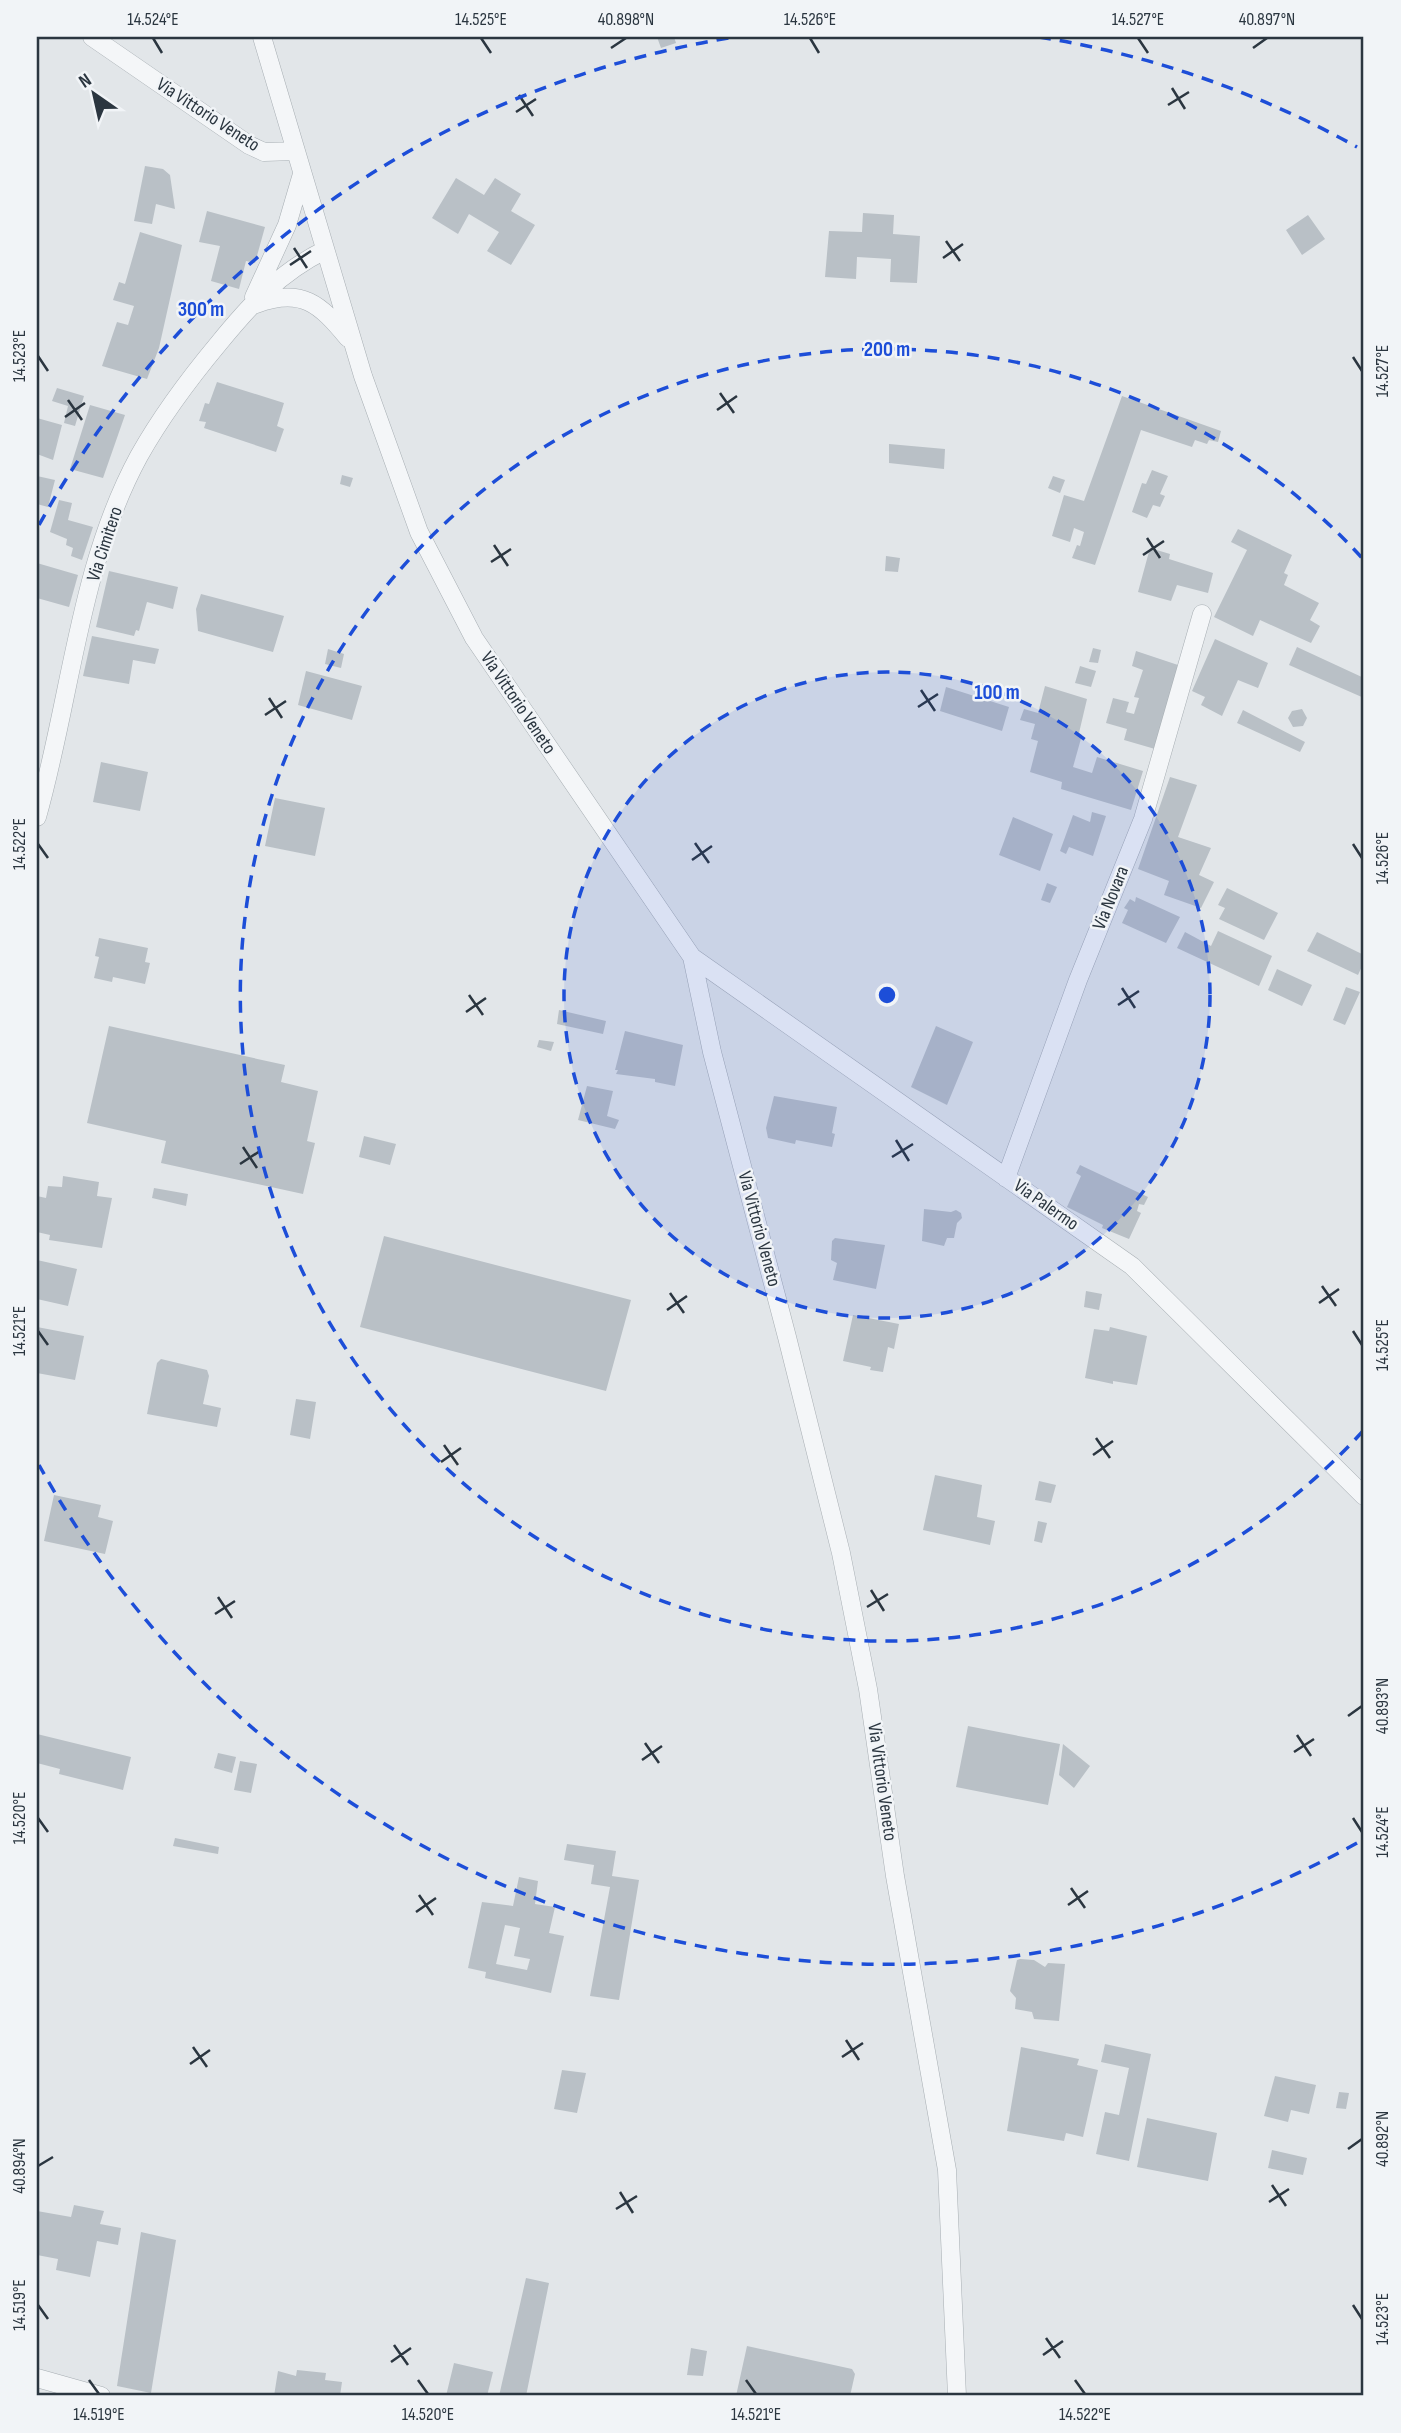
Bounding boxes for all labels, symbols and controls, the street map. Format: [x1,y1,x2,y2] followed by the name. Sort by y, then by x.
[127,9,179,30] text: 14.524°E
[455,9,507,30] text: 14.525°E
[598,9,654,30] text: 40.898°N
[784,9,836,30] text: 14.526°E
[1112,9,1164,30] text: 14.527°E
[1239,9,1295,30] text: 40.897°N
[60,60,130,130] north arrow
[75,69,96,94] text: N
[152,73,264,157] street label: Via Vittorio Veneto
[178,297,224,322] text: 300 m
[9,330,30,382] text: 14.523°E
[864,337,910,362] text: 200 m
[1372,345,1393,397] text: 14.527°E
[82,504,128,584] street label: Via Cimitero
[475,647,561,759] street label: Via Vittorio Veneto
[974,680,1020,705] text: 100 m
[9,818,30,870] text: 14.522°E
[1372,832,1393,884] text: 14.526°E
[1088,863,1134,933] street label: Via Novara
[875,983,899,1007] centre of rings
[733,1169,785,1289] street label: Via Vittorio Veneto
[1009,1174,1083,1236] street label: Via Palermo
[9,1306,30,1356] text: 14.521°E
[1372,1319,1393,1371] text: 14.525°E
[1372,1678,1393,1734] text: 40.893°N
[862,1722,902,1842] street label: Via Vittorio Veneto
[9,1792,30,1844] text: 14.520°E
[1372,1806,1393,1858] text: 14.524°E
[1372,2111,1393,2167] text: 40.892°N
[9,2138,30,2194] text: 40.894°N
[9,2279,30,2331] text: 14.519°E
[1372,2293,1393,2345] text: 14.523°E
[73,2404,125,2425] text: 14.519°E
[402,2404,454,2425] text: 14.520°E
[731,2404,781,2425] text: 14.521°E
[1059,2404,1111,2425] text: 14.522°E

